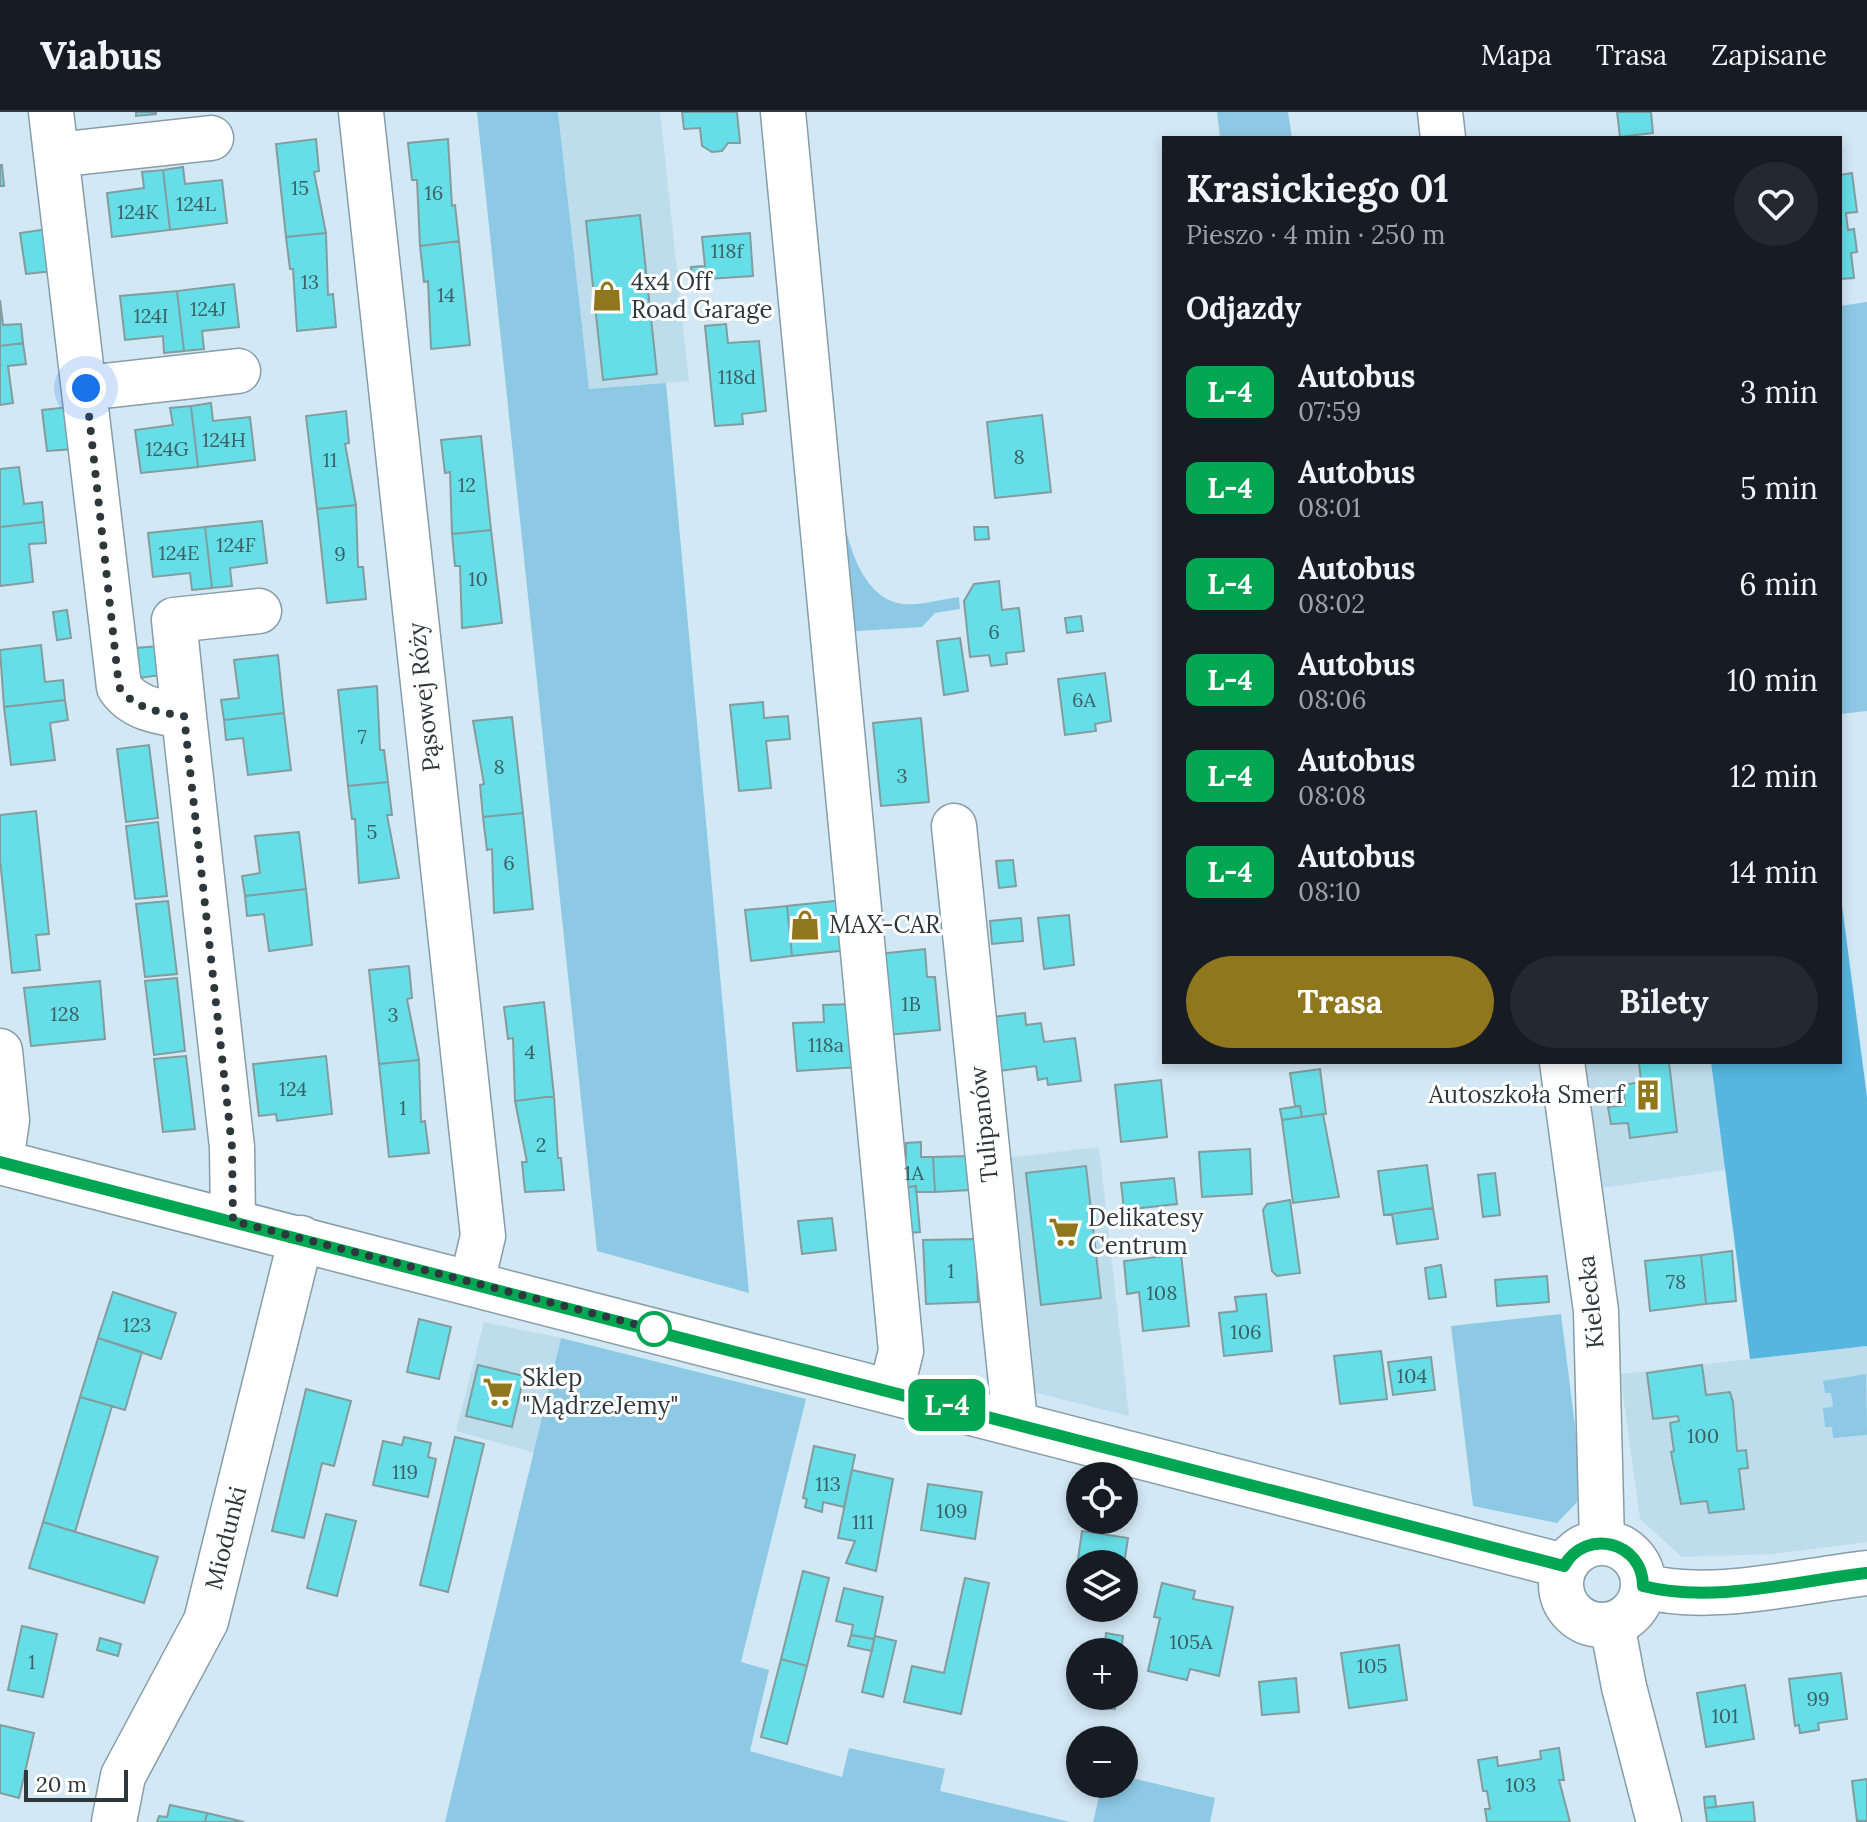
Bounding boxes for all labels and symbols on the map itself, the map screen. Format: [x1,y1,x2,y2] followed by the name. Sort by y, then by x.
[291,175,309,200] house number: 15
[425,180,443,205] house number: 16
[176,191,216,216] house number: 124L
[117,199,159,224] house number: 124K
[711,238,745,263] house number: 118f
[631,266,772,325] place label: 4x4 Off Road Garage
[301,269,319,294] house number: 13
[590,279,624,313] shop icon: 4x4 Off Road Garage
[437,282,455,307] house number: 14
[190,296,226,321] house number: 124J
[133,303,169,328] house number: 124I
[718,364,756,389] house number: 118d
[66,368,106,408] your location
[202,427,246,452] house number: 124H
[145,436,189,461] house number: 124G
[1013,444,1025,469] house number: 8
[323,447,337,472] house number: 11
[458,472,476,497] house number: 12
[216,532,256,557] house number: 124F
[159,540,199,565] house number: 124E
[334,541,346,566] house number: 9
[468,566,488,591] house number: 10
[988,619,1000,644] house number: 6
[400,620,447,773] street label: Pąsowej Róży
[1072,687,1097,712] house number: 6A
[357,724,367,749] house number: 7
[493,754,505,779] house number: 8
[896,763,908,788] house number: 3
[367,819,377,844] house number: 5
[503,850,515,875] house number: 6
[788,908,822,942] shop icon: MAX-CAR
[829,909,941,940] place label: MAX-CAR
[901,991,921,1016] house number: 1B
[50,1001,80,1026] house number: 128
[387,1002,399,1027] house number: 3
[808,1032,844,1057] house number: 118a
[525,1039,536,1064] house number: 4
[962,1064,1005,1184] street label: Tulipanów
[279,1076,307,1101] house number: 124
[1631,1078,1665,1112] building icon: Autoszkoła Smerf
[1428,1079,1626,1110] place label: Autoszkoła Smerf
[399,1095,407,1120] house number: 1
[536,1132,546,1157] house number: 2
[904,1160,924,1185] house number: 1A
[1088,1202,1204,1261] place label: Delikatesy Centrum
[1047,1215,1081,1249] supermarket icon: Delikatesy Centrum
[1570,1254,1611,1350] street label: Kielecka
[947,1258,955,1283] house number: 1
[1666,1269,1686,1294] house number: 78
[1147,1280,1177,1305] house number: 108
[123,1312,151,1337] house number: 123
[637,1312,671,1346] unlabelled marker
[1230,1319,1262,1344] house number: 106
[522,1362,678,1421] place label: Sklep "MądrzeJemy"
[1397,1363,1427,1388] house number: 104
[481,1375,515,1409] supermarket icon: Sklep "MądrzeJemy"
[901,1379,993,1431] line badge: L-4
[1687,1423,1719,1448] house number: 100
[392,1459,418,1484] house number: 119
[815,1471,841,1496] house number: 113
[198,1483,253,1593] street label: Miodunki
[936,1498,968,1523] house number: 109
[852,1509,874,1534] house number: 111
[1169,1629,1213,1654] house number: 105A
[28,1649,36,1674] house number: 1
[1357,1653,1387,1678] house number: 105
[1806,1686,1830,1711] house number: 99
[1712,1703,1738,1728] house number: 101
[24,1766,128,1802] scale bar
[1506,1772,1536,1797] house number: 103

